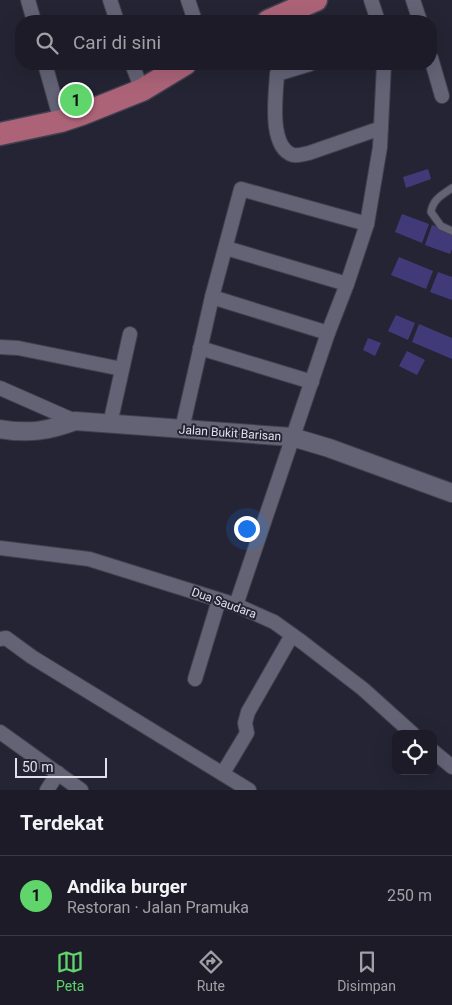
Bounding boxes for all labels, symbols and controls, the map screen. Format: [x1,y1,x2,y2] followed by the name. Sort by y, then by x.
[15,15,437,70] search box
[33,29,61,57] icon: search
[73,31,161,54] text: Cari di sini
[60,81,92,119] pin: 1
[178,422,282,444] street label: Jalan Bukit Barisan
[234,516,260,542] your location
[190,585,258,621] street label: Dua Saudara
[392,730,437,775] map controls
[392,730,437,775] button: locate
[15,755,108,778] scale bar
[22,759,54,775] text: 50 m
[20,811,104,835] text: Terdekat
[67,875,187,898] text: Andika burger
[31,886,41,905] text: 1
[387,886,432,905] text: 250 m
[67,898,249,917] text: Restoran · Jalan Pramuka
[56,948,84,994] tab: Peta
[197,948,225,994] tab: Rute
[337,948,396,994] tab: Disimpan

